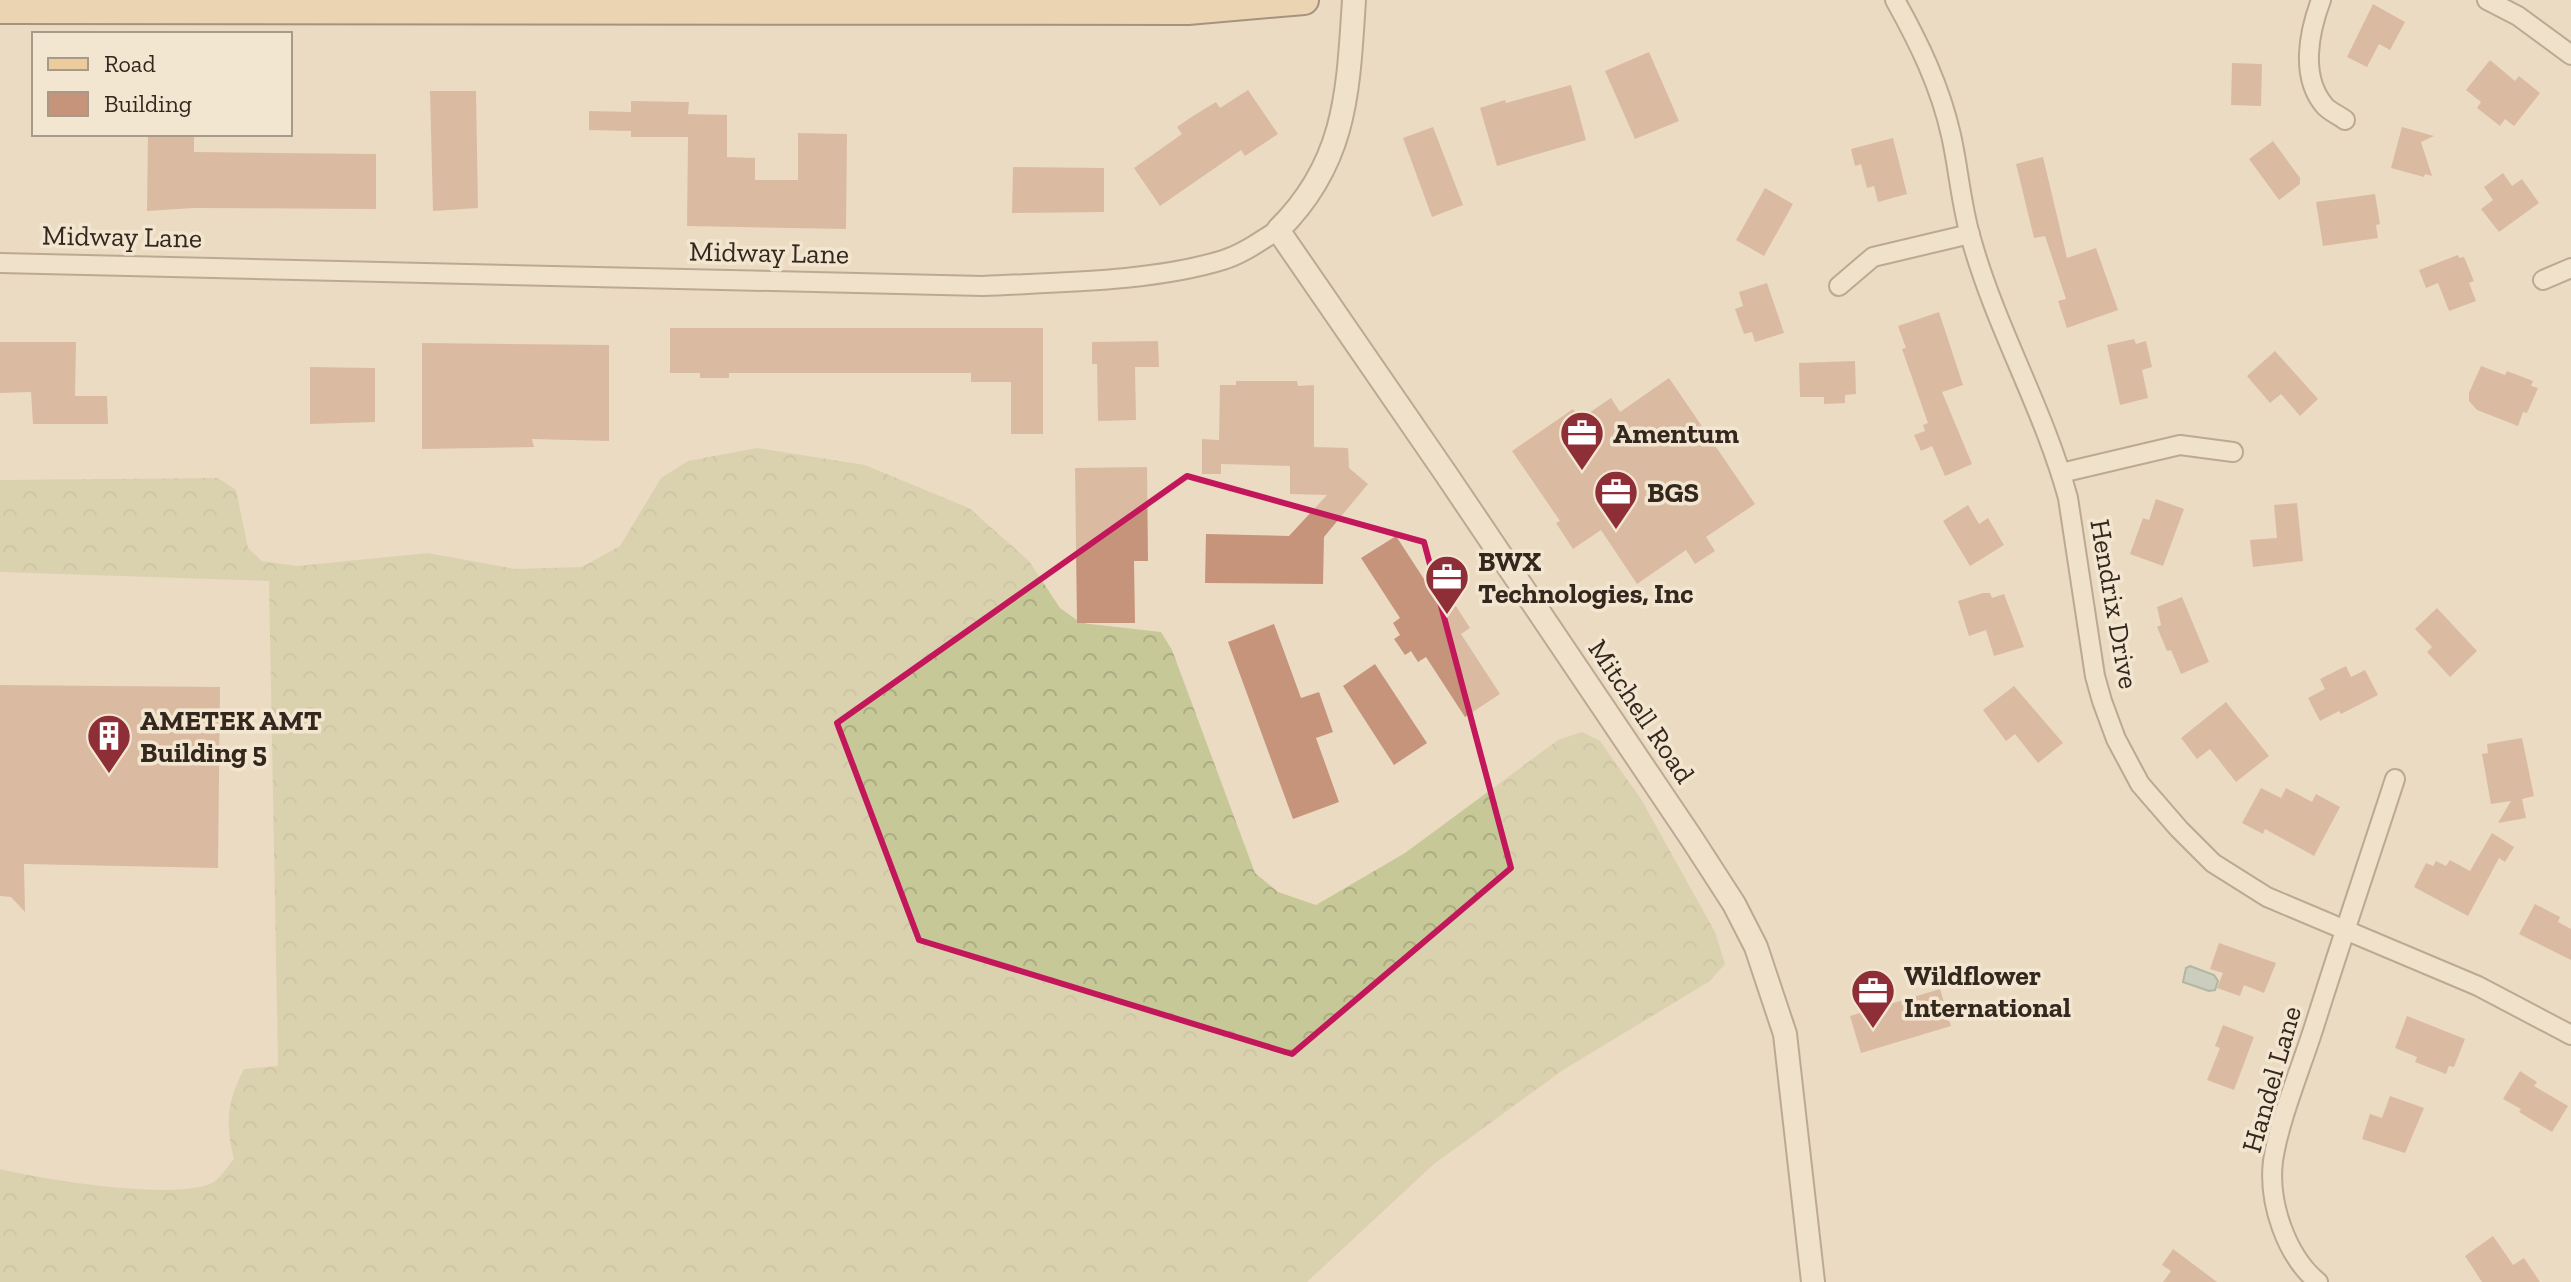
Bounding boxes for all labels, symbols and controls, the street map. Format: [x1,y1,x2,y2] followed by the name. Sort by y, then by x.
[32,32,292,136] legend
[104,49,156,78] text: Road
[104,89,192,118] text: Building
[42,219,202,254] street label: Midway Lane
[689,235,849,270] street label: Midway Lane
[1558,409,1606,472] office icon: Amentum
[1613,417,1739,450] place label: Amentum
[1592,468,1640,531] office icon: BGS
[1647,476,1699,509] place label: BGS
[2083,517,2146,691] street label: Hendrix Drive
[1478,545,1693,610] place label: BWX Technologies, Inc
[1423,553,1471,616] office icon: BWX Technologies, Inc
[1581,633,1702,789] street label: Mitchell Road
[140,704,322,769] place label: AMETEK AMT Building 5
[85,712,133,775] building icon: AMETEK AMT Building 5
[1904,959,2071,1024] place label: Wildflower International
[1849,967,1897,1030] office icon: Wildflower International
[2235,1002,2308,1156] street label: Handel Lane

